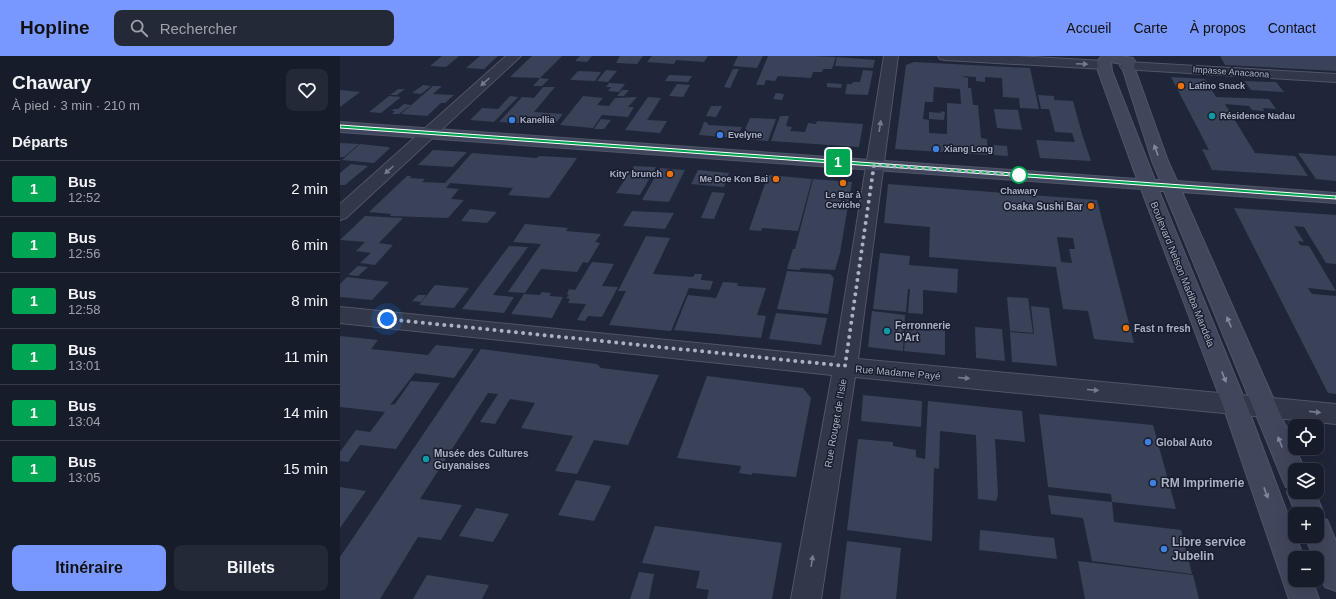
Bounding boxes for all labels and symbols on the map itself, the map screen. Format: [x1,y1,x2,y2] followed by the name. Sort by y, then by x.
[1076,60,1088,67] one-way arrow
[1192,64,1270,80] street label: Impasse Anacaona
[480,78,490,87] one-way arrow
[1176,81,1186,91] marker: Latino Snack
[1189,81,1246,91] place label: Latino Snack
[1207,111,1217,121] marker: Résidence Nadau
[1220,111,1295,121] place label: Résidence Nadau
[507,115,517,125] marker: Kanellia
[520,115,556,125] place label: Kanellia
[877,120,883,132] one-way arrow
[715,130,725,140] marker: Evelyne
[728,130,762,140] place label: Evelyne
[931,144,941,154] marker: Xiang Long
[944,144,993,154] place label: Xiang Long
[1153,144,1159,156] one-way arrow
[825,149,851,175] line badge: 1
[384,165,394,174] one-way arrow
[1010,166,1028,184] marker: Chawary
[610,169,662,179] place label: Kity' brunch
[665,169,675,179] marker: Kity' brunch
[699,174,768,184] place label: Me Doe Kon Bai
[771,174,781,184] marker: Me Doe Kon Bai
[838,178,848,188] marker: Le Bar à Ceviche
[1000,186,1038,196] place label: Chawary
[825,190,862,210] place label: Le Bar à Ceviche
[1148,200,1217,349] street label: Boulevard Nelson Madiba Mandela
[1004,201,1083,212] place label: Osaka Sushi Bar
[1086,201,1096,211] marker: Osaka Sushi Bar
[377,309,397,329] your location
[1226,316,1232,328] one-way arrow
[895,320,951,343] place label: Ferronnerie D'Art
[1121,323,1131,333] marker: Fast n fresh
[1134,323,1191,334] place label: Fast n fresh
[882,326,892,336] marker: Ferronnerie D'Art
[855,363,942,382] street label: Rue Madame Payé
[1221,371,1227,383] one-way arrow
[958,374,970,381] one-way arrow
[822,378,849,468] street label: Rue Rouget de l'Isle
[1087,387,1099,393] one-way arrow
[1309,409,1321,415] one-way arrow
[1143,437,1153,447] marker: Global Auto
[1156,437,1212,448] place label: Global Auto
[1277,437,1283,448] one-way arrow
[434,448,529,471] place label: Musée des Cultures Guyanaises
[421,454,431,464] marker: Musée des Cultures Guyanaises
[1161,476,1245,490] place label: RM Imprimerie
[1148,478,1158,488] marker: RM Imprimerie
[1263,487,1269,499] one-way arrow
[1172,535,1246,563] place label: Libre service Jubelin
[1159,544,1169,554] marker: Libre service Jubelin
[809,554,815,567] one-way arrow

